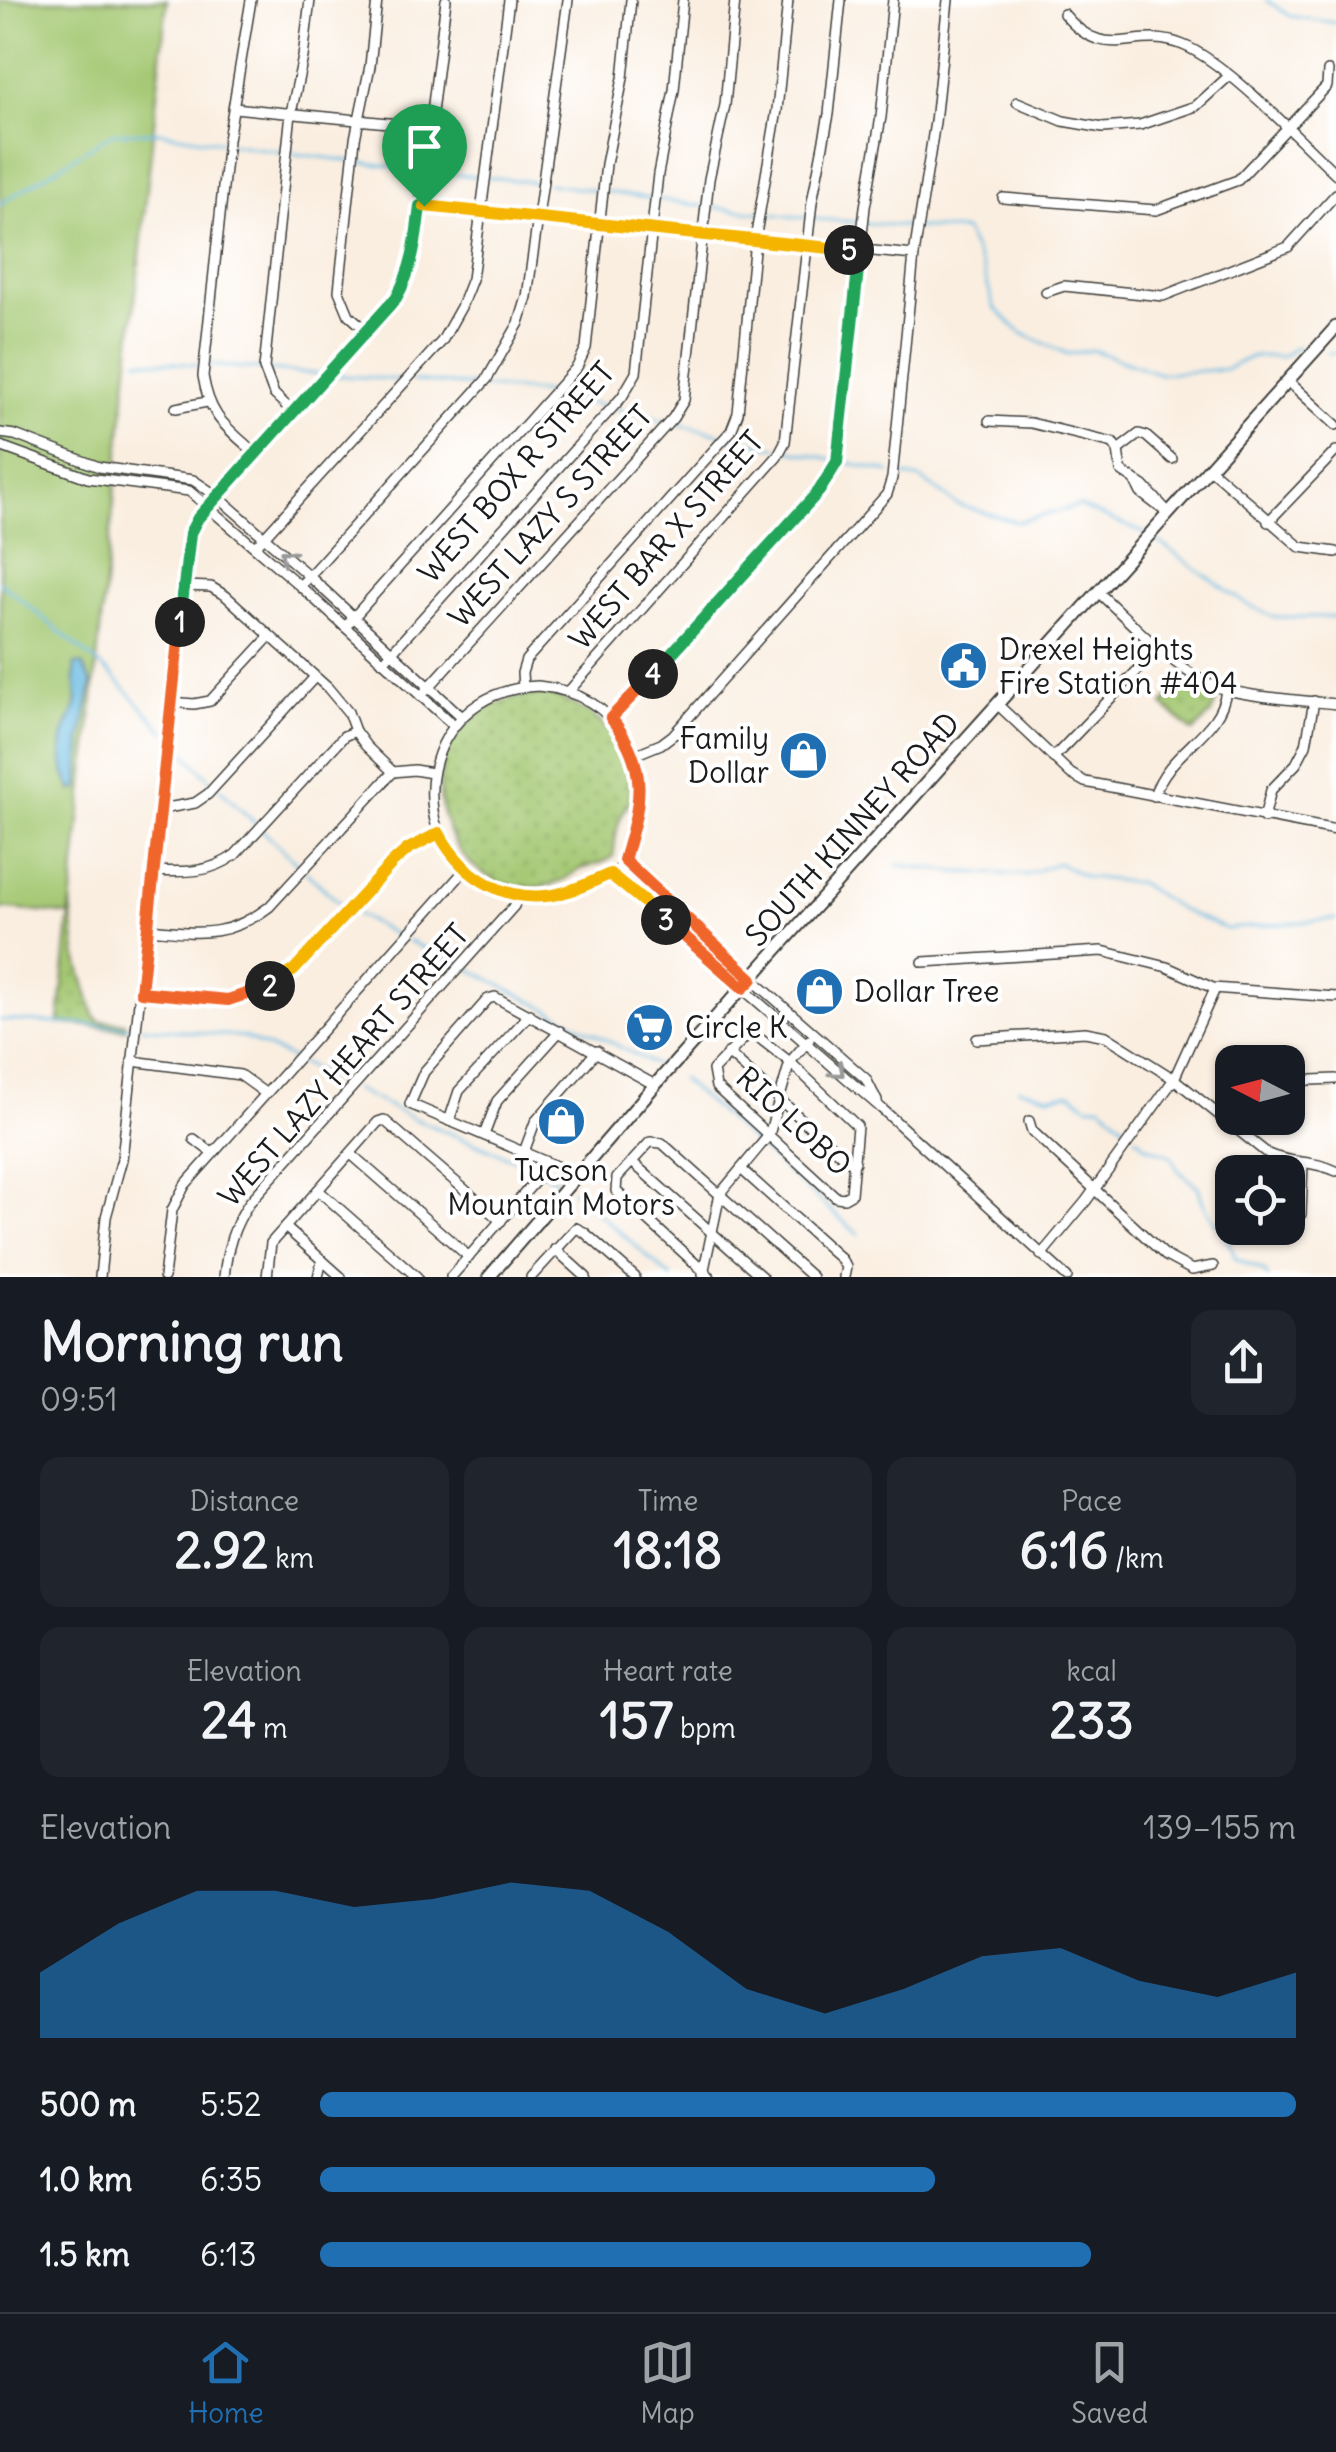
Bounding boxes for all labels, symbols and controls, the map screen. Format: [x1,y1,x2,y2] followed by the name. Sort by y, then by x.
[382,104,467,207] pin
[397,119,452,174] icon: arrive
[824,225,874,275] pin: 5
[841,232,857,268] text: 5
[410,354,622,590] street label: WEST BOX R STREET
[440,397,660,635] street label: WEST LAZY S STREET
[561,423,771,657] street label: WEST BAR X STREET
[279,549,298,567] one-way arrow
[155,597,205,647] pin: 1
[174,604,186,640] text: 1
[999,630,1237,702] place label: Drexel Heights Fire Station #404
[938,640,990,692] public building icon: Drexel Heights Fire Station #404
[628,649,678,699] pin: 4
[645,656,661,692] text: 4
[737,704,967,954] street label: SOUTH KINNEY ROAD
[680,719,769,791] place label: Family Dollar
[778,729,830,781] shop icon: Family Dollar
[641,895,691,945] pin: 3
[658,902,674,938] text: 3
[210,916,476,1214] street label: WEST LAZY HEART STREET
[245,961,295,1011] pin: 2
[793,965,845,1017] shop icon: Dollar Tree
[262,968,278,1004] text: 2
[854,972,999,1010] place label: Dollar Tree
[624,1001,676,1053] supermarket icon: Circle K
[685,1008,788,1046] place label: Circle K
[1215,1045,1305,1135] north arrow
[1215,1045,1305,1245] map controls
[729,1058,859,1184] street label: RIO LOBO
[826,1060,845,1078] one-way arrow
[535,1095,587,1147] shop icon: Tucson Mountain Motors
[447,1151,675,1223] place label: Tucson Mountain Motors
[1215,1155,1305,1245] button: locate
[40,1307,344,1376] text: Morning run
[1191,1310,1296,1415] button: share
[40,1379,118,1420] text: 09:51
[190,1483,299,1519] text: Distance
[638,1483,698,1519] text: Time
[1061,1483,1122,1519] text: Pace
[175,1519,269,1582] text: 2.92
[614,1519,722,1582] text: 18:18
[1019,1519,1108,1582] text: 6:16
[269,1540,314,1576] text: km
[1108,1540,1164,1576] text: /km
[187,1653,302,1689] text: Elevation
[603,1653,733,1689] text: Heart rate
[1066,1653,1117,1689] text: kcal
[201,1689,256,1752] text: 24
[600,1689,673,1752] text: 157
[1050,1689,1134,1752] text: 233
[256,1710,288,1746] text: m
[673,1710,736,1746] text: bpm
[40,1807,171,1848] text: Elevation
[1143,1807,1296,1848] text: 139–155 m
[40,2084,136,2125] text: 500 m
[200,2084,262,2125] text: 5:52
[40,2159,132,2200] text: 1.0 km
[200,2159,262,2200] text: 6:35
[40,2234,130,2275] text: 1.5 km
[200,2234,257,2275] text: 6:13
[188,2335,264,2431] tab: Home
[640,2335,695,2431] tab: Map
[1071,2335,1148,2431] tab: Saved

